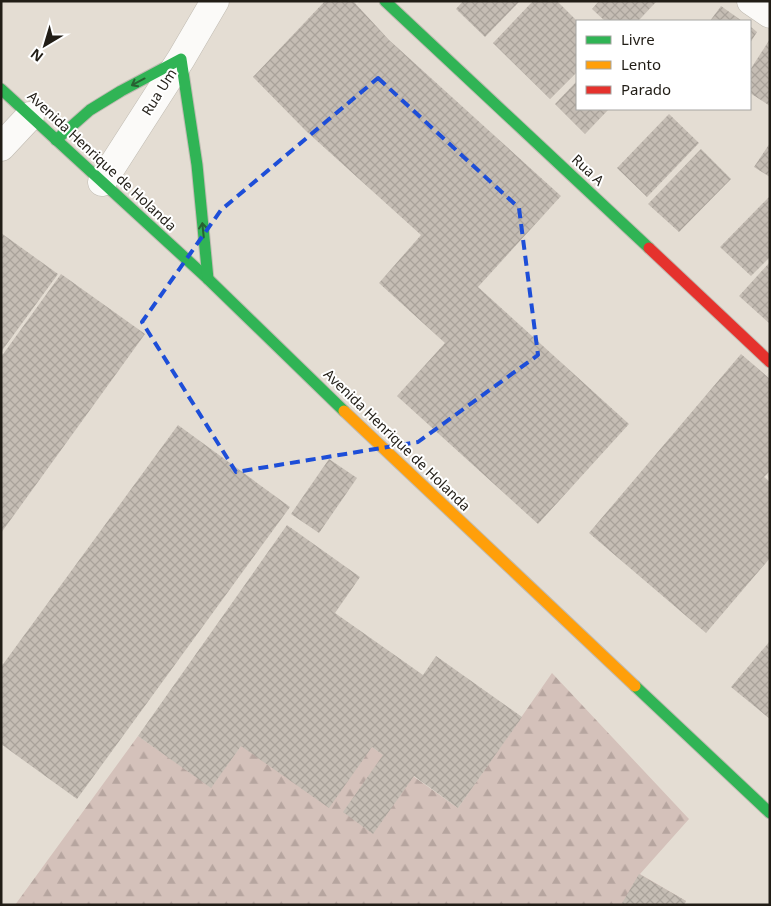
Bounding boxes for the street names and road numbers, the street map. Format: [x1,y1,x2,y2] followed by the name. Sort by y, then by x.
[137,65,180,119] street label: Rua Um
[24,87,181,235] street label: Avenida Henrique de Holanda
[568,150,609,190] street label: Rua A
[320,364,475,515] street label: Avenida Henrique de Holanda

